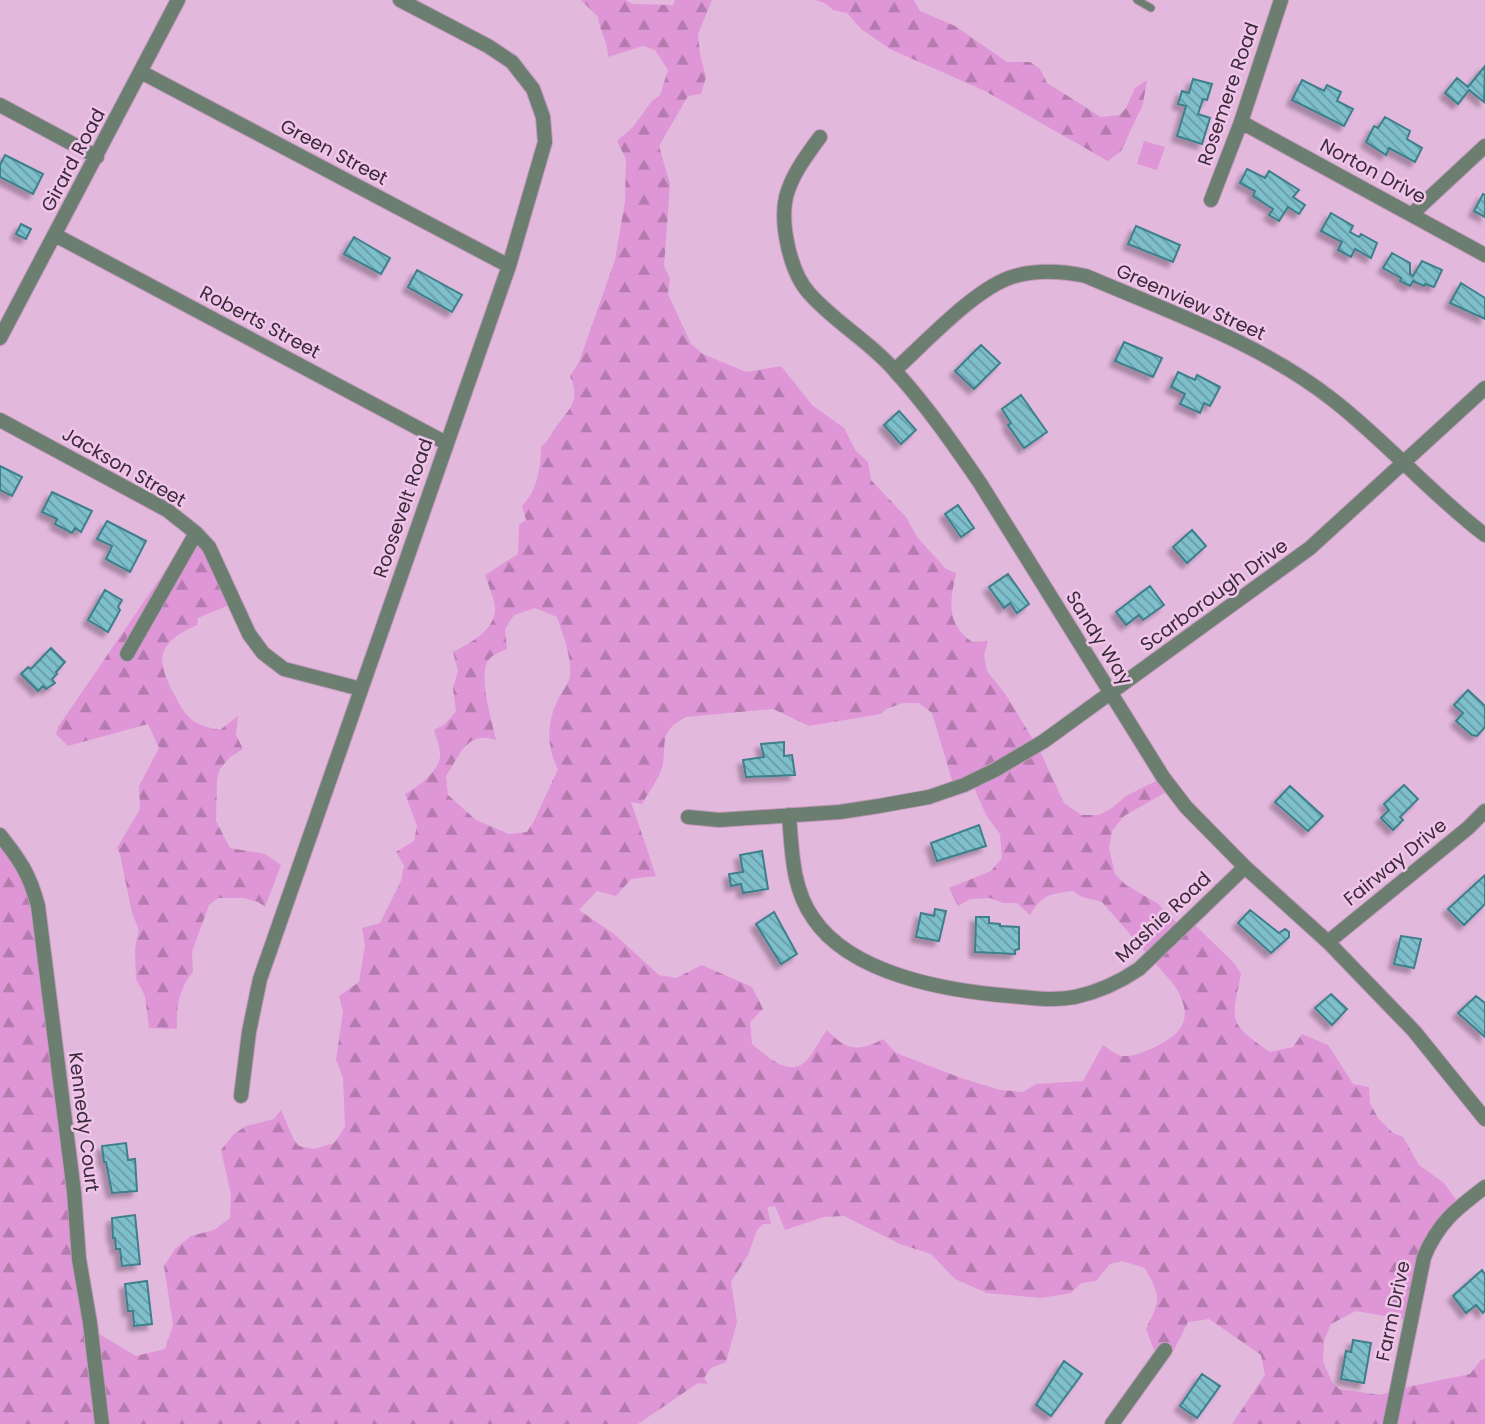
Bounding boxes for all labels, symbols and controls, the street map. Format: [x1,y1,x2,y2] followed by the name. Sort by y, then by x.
[1191,19,1265,169] street label: Rosemere Road
[34,103,112,217] street label: Girard Road
[275,112,393,192] street label: Green Street
[1315,132,1431,210] street label: Norton Drive
[1112,257,1270,347] street label: Greenview Street
[195,279,325,365] street label: Roberts Street
[57,421,191,514] street label: Jackson Street
[366,435,440,581] street label: Roosevelt Road
[1135,532,1293,658] street label: Scarborough Drive
[1059,586,1139,691] street label: Sandy Way
[1338,812,1452,912] street label: Fairway Drive
[1109,865,1217,969] street label: Mashie Road
[62,1050,106,1194] street label: Kennedy Court
[1369,1258,1417,1364] street label: Farm Drive

